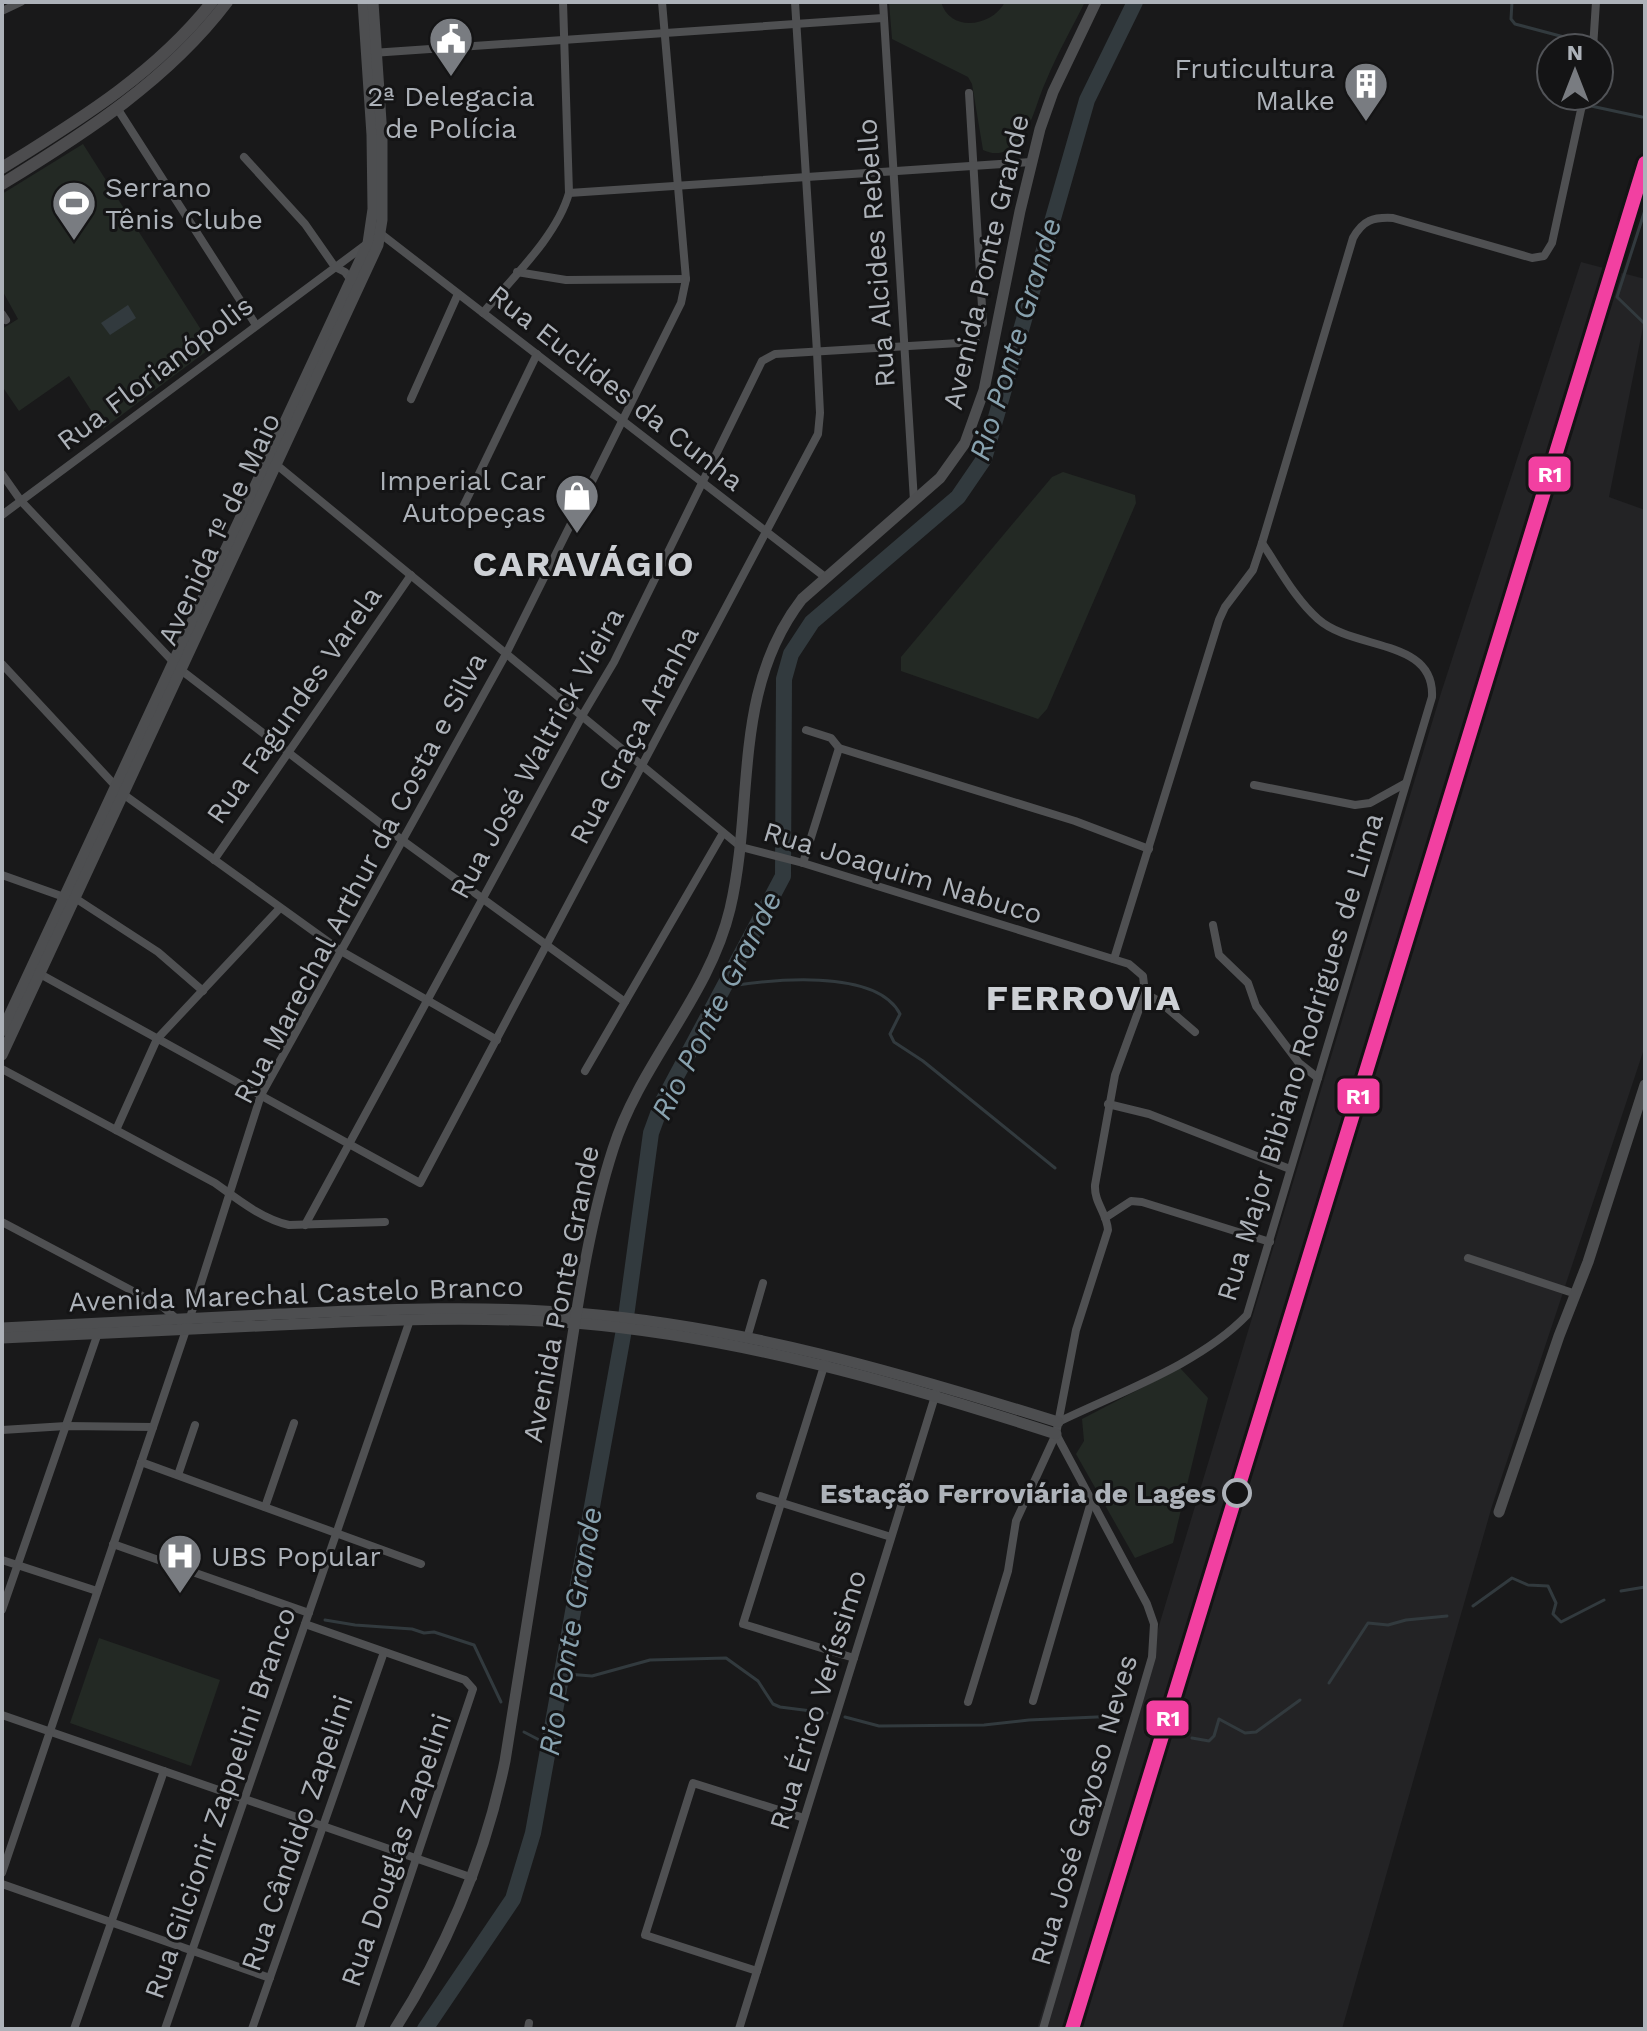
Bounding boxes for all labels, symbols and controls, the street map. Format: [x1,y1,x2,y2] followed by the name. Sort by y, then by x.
[427,15,475,78] public building icon: 2ª Delegacia de Polícia
[1535,32,1615,112] north arrow
[1567,40,1583,65] text: N
[1174,52,1335,117] place label: Fruticultura Malke
[1342,60,1390,123] building icon: Fruticultura Malke
[367,80,535,145] place label: 2ª Delegacia de Polícia
[936,111,1036,413] street label: Avenida Ponte Grande
[850,117,902,389] street label: Rua Alcides Rebello
[105,171,263,236] place label: Serrano Tênis Clube
[50,179,98,242] sports icon: Serrano Tênis Clube
[961,213,1069,465] water label: Rio Ponte Grande
[482,278,750,498] street label: Rua Euclides da Cunha
[51,289,259,457] street label: Rua Florianópolis
[151,408,287,650] street label: Avenida 1º de Maio
[1527,455,1572,493] line badge: R1
[1538,462,1562,487] text: R1
[379,464,546,529] place label: Imperial Car Autopeças
[553,472,601,535] shop icon: Imperial Car Autopeças
[473,543,695,585] district label: CARAVÁGIO
[200,580,389,830] street label: Rua Fagundes Varela
[443,602,631,904] street label: Rua José Waltrick Vieira
[562,620,706,850] street label: Rua Graça Aranha
[227,647,493,1109] street label: Rua Marechal Arthur da Costa e Silva
[1210,809,1390,1305] street label: Rua Major Bibiano Rodrigues de Lima
[760,815,1046,931] street label: Rua Joaquim Nabuco
[643,885,789,1125] water label: Rio Ponte Grande
[986,977,1182,1019] district label: FERROVIA
[1336,1077,1381,1115] line badge: R1
[1346,1084,1370,1109] text: R1
[516,1143,606,1445] street label: Avenida Ponte Grande
[68,1270,524,1318] street label: Avenida Marechal Castelo Branco
[820,1477,1216,1510] place label: Estação Ferroviária de Lages
[1223,1479,1251,1507] marker: Estação Ferroviária de Lages
[531,1504,609,1758] water label: Rio Ponte Grande
[156,1532,204,1595] hospital icon: UBS Popular
[211,1540,381,1573] place label: UBS Popular
[763,1566,873,1834] street label: Rua Érico Veríssimo
[137,1603,303,2003] street label: Rua Gilcionir Zappelini Branco
[1024,1651,1144,1969] street label: Rua José Gayoso Neves
[234,1691,360,1975] street label: Rua Cândido Zapelini
[1145,1699,1190,1737] line badge: R1
[1156,1706,1180,1731] text: R1
[334,1709,458,1991] street label: Rua Douglas Zapelini

